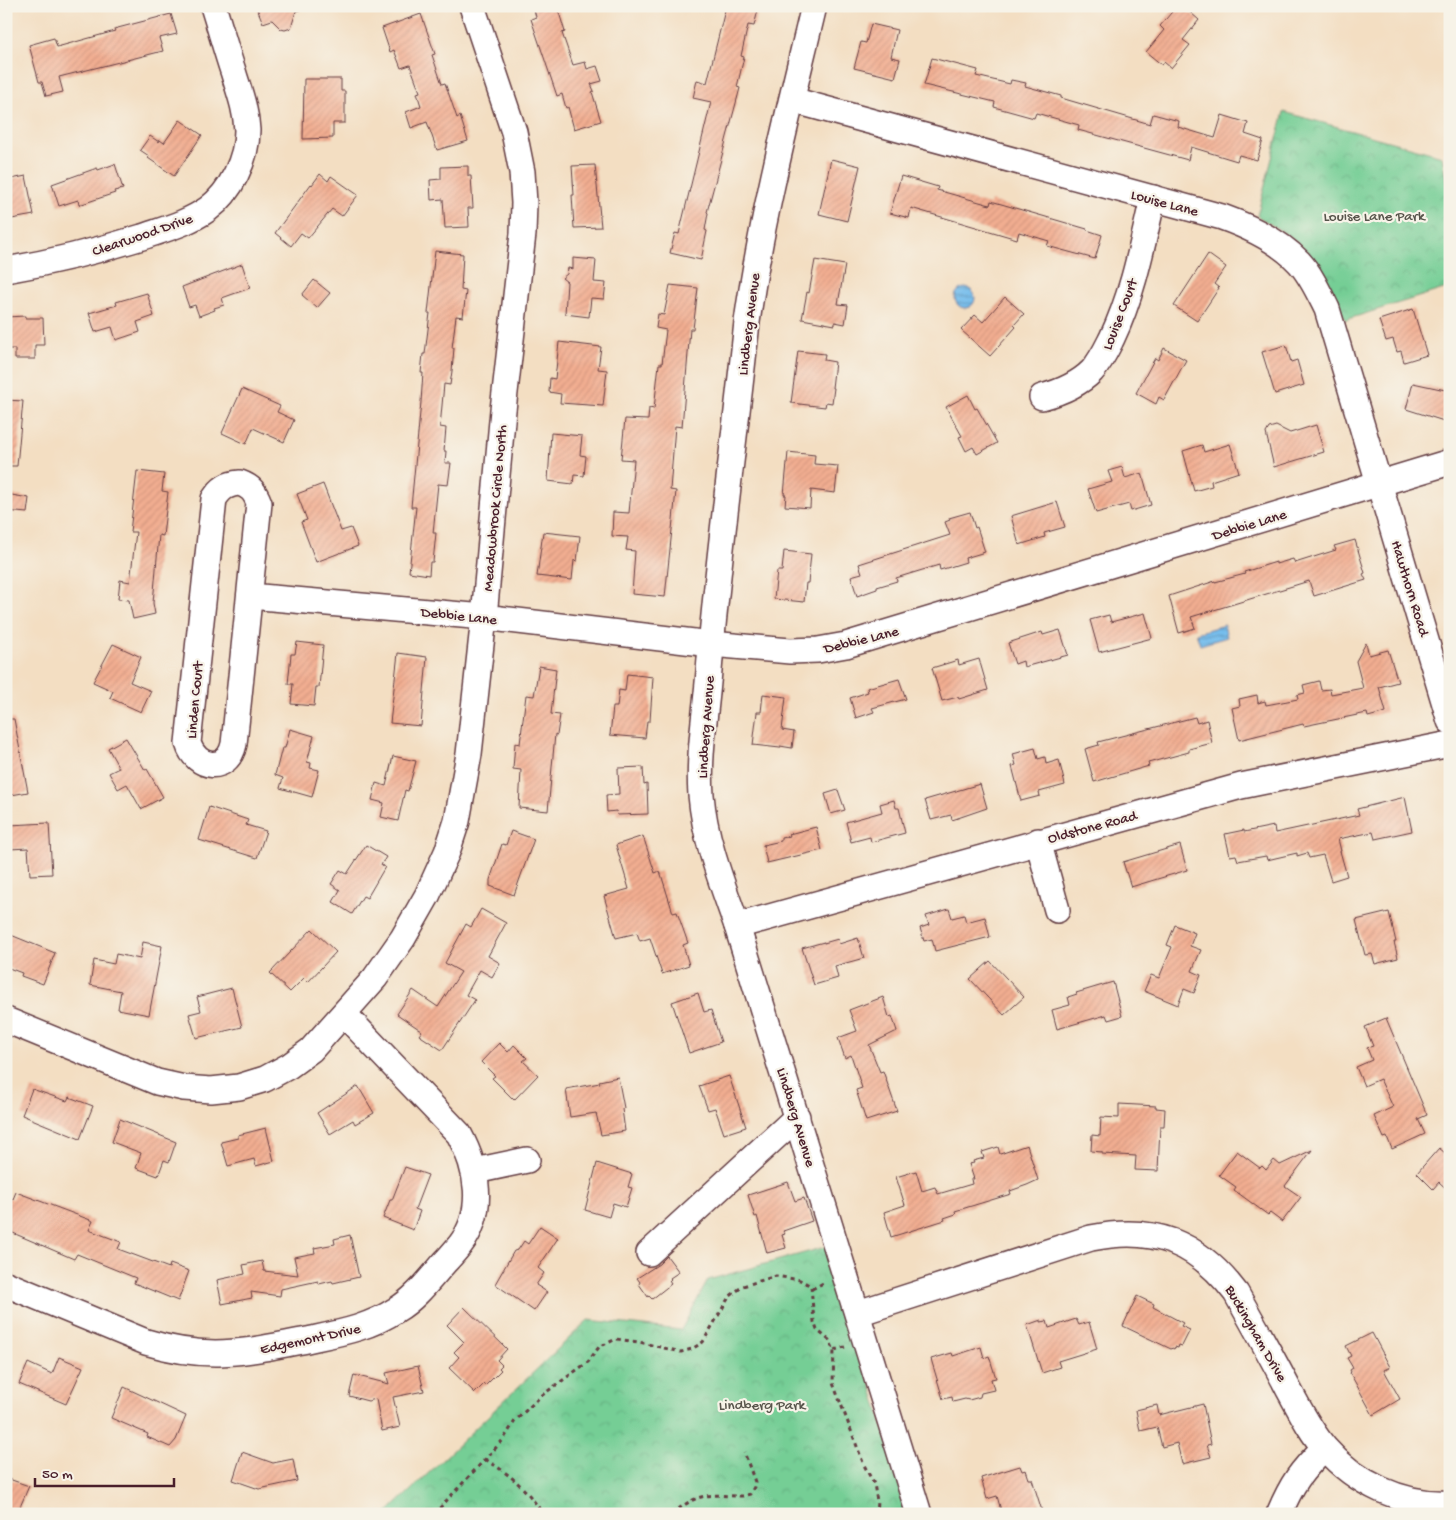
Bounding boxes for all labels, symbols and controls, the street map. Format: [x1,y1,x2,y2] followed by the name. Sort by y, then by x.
[1129,186,1200,222] street label: Louise Lane
[1323,208,1426,226] park label: Louise Lane Park
[90,210,195,262] street label: Clearwood Drive
[735,272,765,376] street label: Lindberg Avenue
[1099,275,1143,353] street label: Louise Court
[480,424,512,592] street label: Meadowbrook Circle North
[1209,506,1289,546] street label: Debbie Lane
[1386,539,1433,640] street label: Hawthorn Road
[419,604,498,630] street label: Debbie Lane
[821,623,901,659] street label: Debbie Lane
[184,659,208,740] street label: Linden Court
[694,675,720,779] street label: Lindberg Avenue
[1046,807,1140,848] street label: Oldstone Road
[771,1066,819,1170] street label: Lindberg Avenue
[1220,1282,1290,1386] street label: Buckingham Drive
[258,1320,363,1359] street label: Edgemont Drive
[719,1397,806,1415] park label: Lindberg Park
[35,1455,174,1487] scale bar
[42,1466,73,1484] text: 50 m

